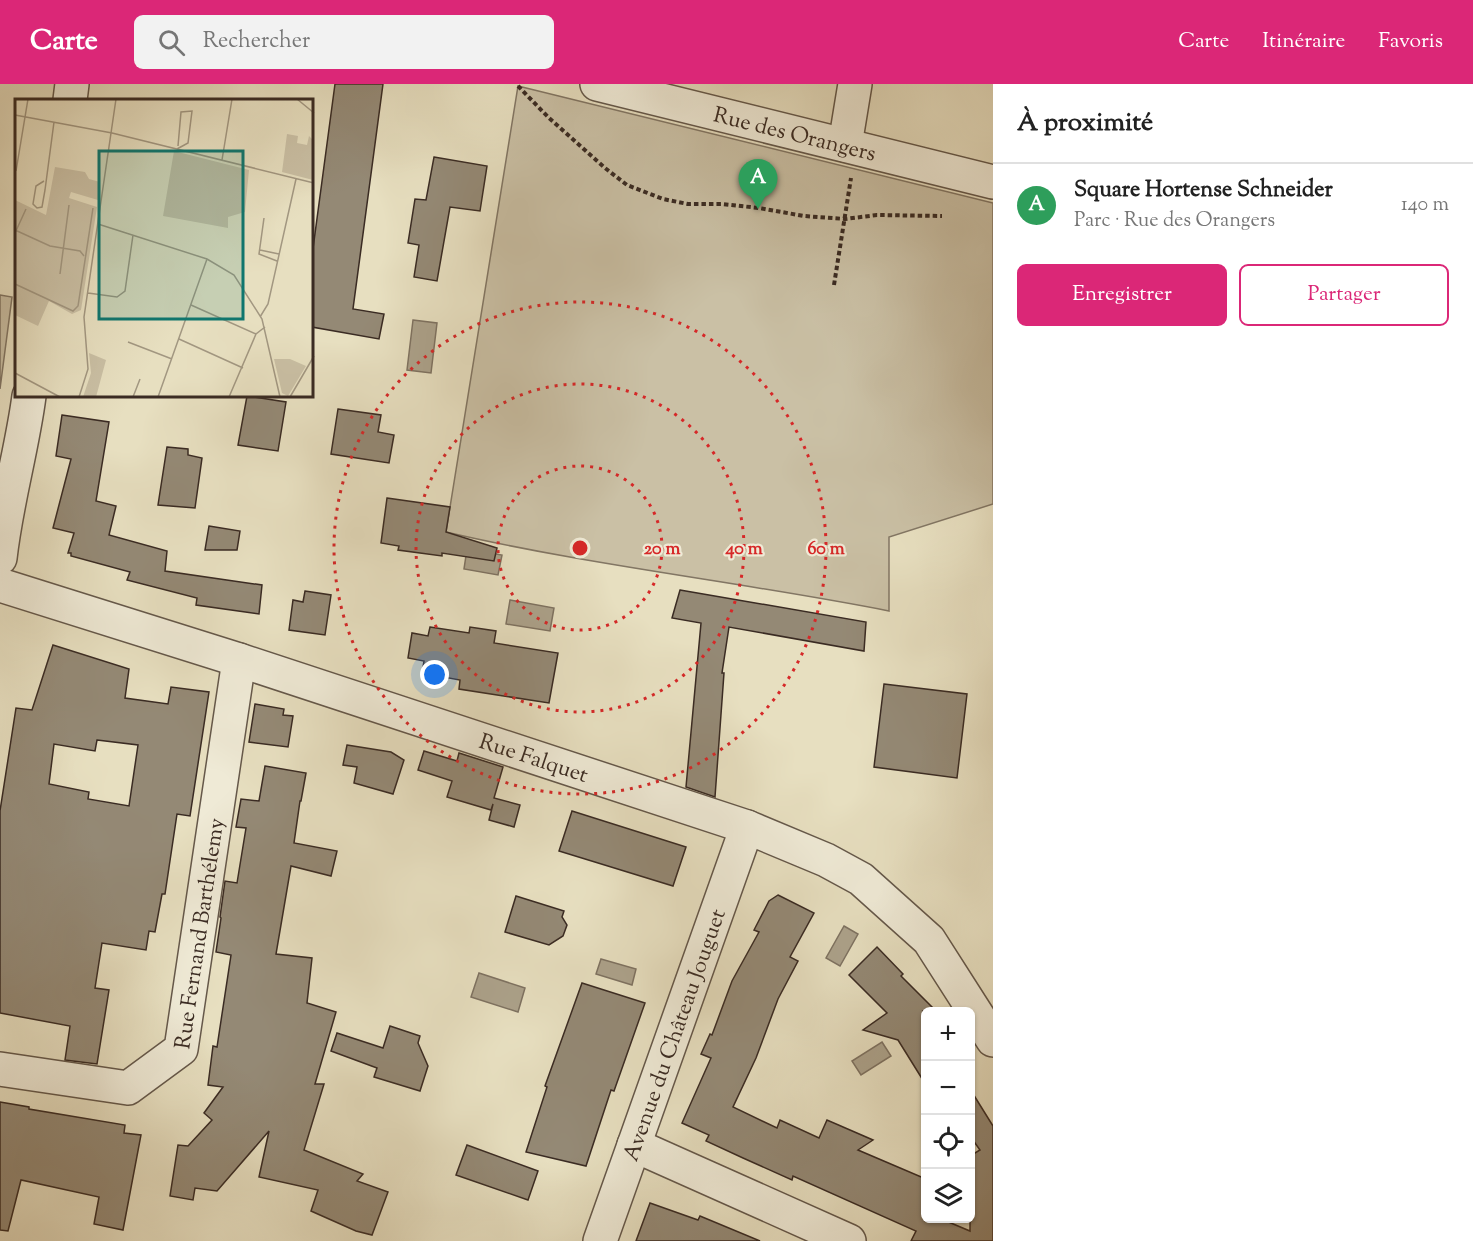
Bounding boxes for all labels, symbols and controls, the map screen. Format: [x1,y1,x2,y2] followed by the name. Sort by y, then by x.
[134,15,554,69] search box
[30,22,98,62] text: Carte
[155,26,188,59] icon: search
[203,26,310,58] text: Rechercher
[1178,27,1229,57] text: Carte
[1262,27,1345,57] text: Itinéraire
[1378,27,1443,57] text: Favoris
[15,99,314,398] inset map
[710,100,879,171] street label: Rue des Orangers
[1017,105,1153,142] text: À proximité
[738,160,777,209] pin: A
[1074,175,1333,207] text: Square Hortense Schneider
[1028,191,1045,220] text: A
[1401,191,1449,220] text: 140 m
[1074,207,1275,236] text: Parc · Rue des Orangers
[1017,264,1227,326] button: Enregistrer
[1239,264,1449,326] button: Partager
[644,537,680,563] text: 20 m
[724,537,763,563] text: 40 m
[807,537,845,563] text: 60 m
[570,538,590,558] centre of rings
[420,660,449,689] your location
[474,727,592,793] street label: Rue Falquet
[168,816,234,1052] street label: Rue Fernand Barthélemy
[617,905,736,1166] street label: Avenue du Château Jouguet
[921,1007,975,1223] map controls
[921,1007,975,1061] button: +
[921,1061,975,1115] button: −
[921,1115,975,1169] button: locate
[921,1169,975,1223] button: layers

